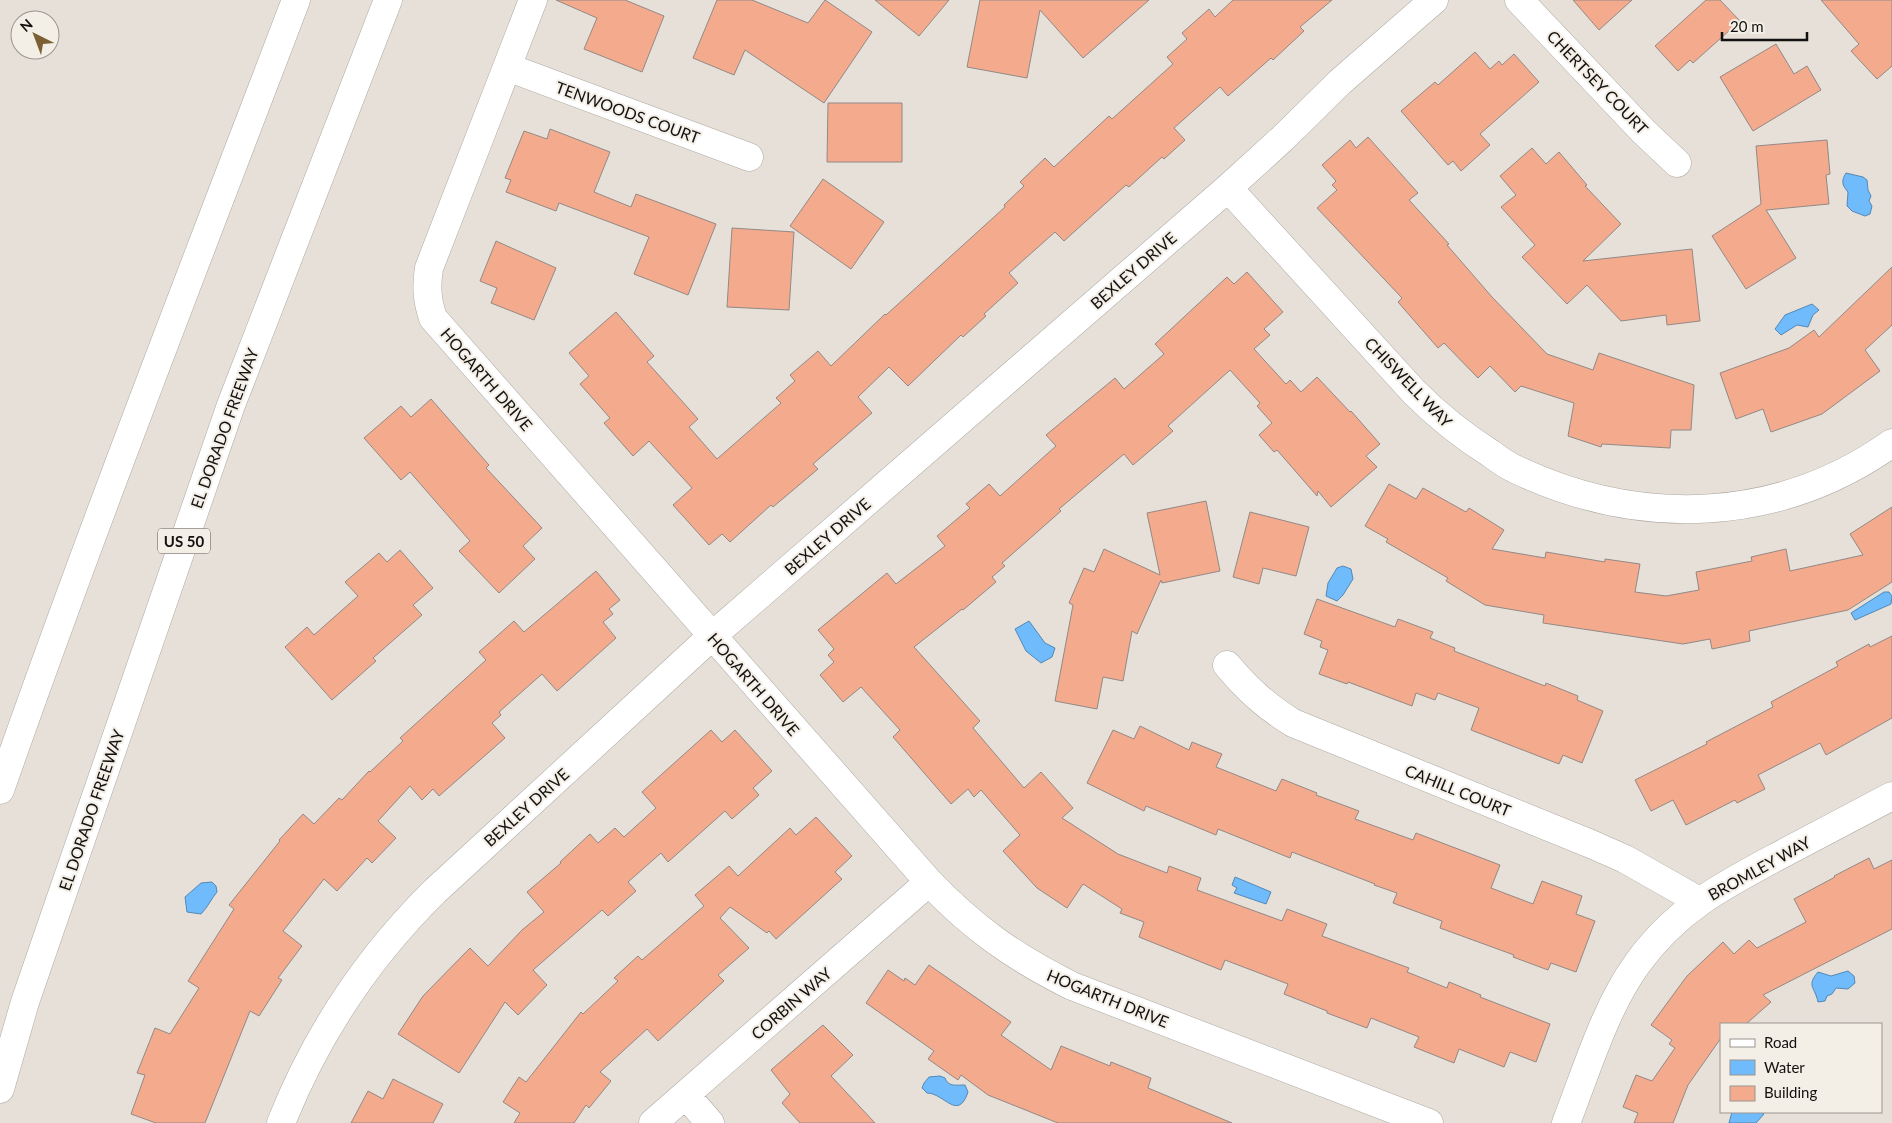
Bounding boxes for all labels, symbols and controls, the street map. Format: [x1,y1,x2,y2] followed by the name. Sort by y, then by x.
[10,10,60,60] north arrow
[1722,10,1807,42] scale bar
[16,15,36,35] text: N
[1730,17,1764,35] text: 20 m
[1544,26,1653,138] street label: CHERTSEY COURT
[553,77,703,147] street label: TENWOODS COURT
[1086,228,1180,312] street label: BEXLEY DRIVE
[437,324,537,434] street label: HOGARTH DRIVE
[1361,333,1457,431] street label: CHISWELL WAY
[186,345,262,511] street label: EL DORADO FREEWAY
[780,494,874,578] street label: BEXLEY DRIVE
[158,528,210,554] road number: US 50
[704,629,804,739] street label: HOGARTH DRIVE
[54,727,128,893] street label: EL DORADO FREEWAY
[1402,760,1514,820] street label: CAHILL COURT
[480,764,572,850] street label: BEXLEY DRIVE
[1704,832,1814,904] street label: BROMLEY WAY
[747,963,835,1043] street label: CORBIN WAY
[1044,965,1172,1031] street label: HOGARTH DRIVE
[1720,1023,1882,1113] legend
[1764,1033,1797,1051] text: Road
[1764,1058,1805,1076] text: Water
[1764,1083,1817,1101] text: Building

